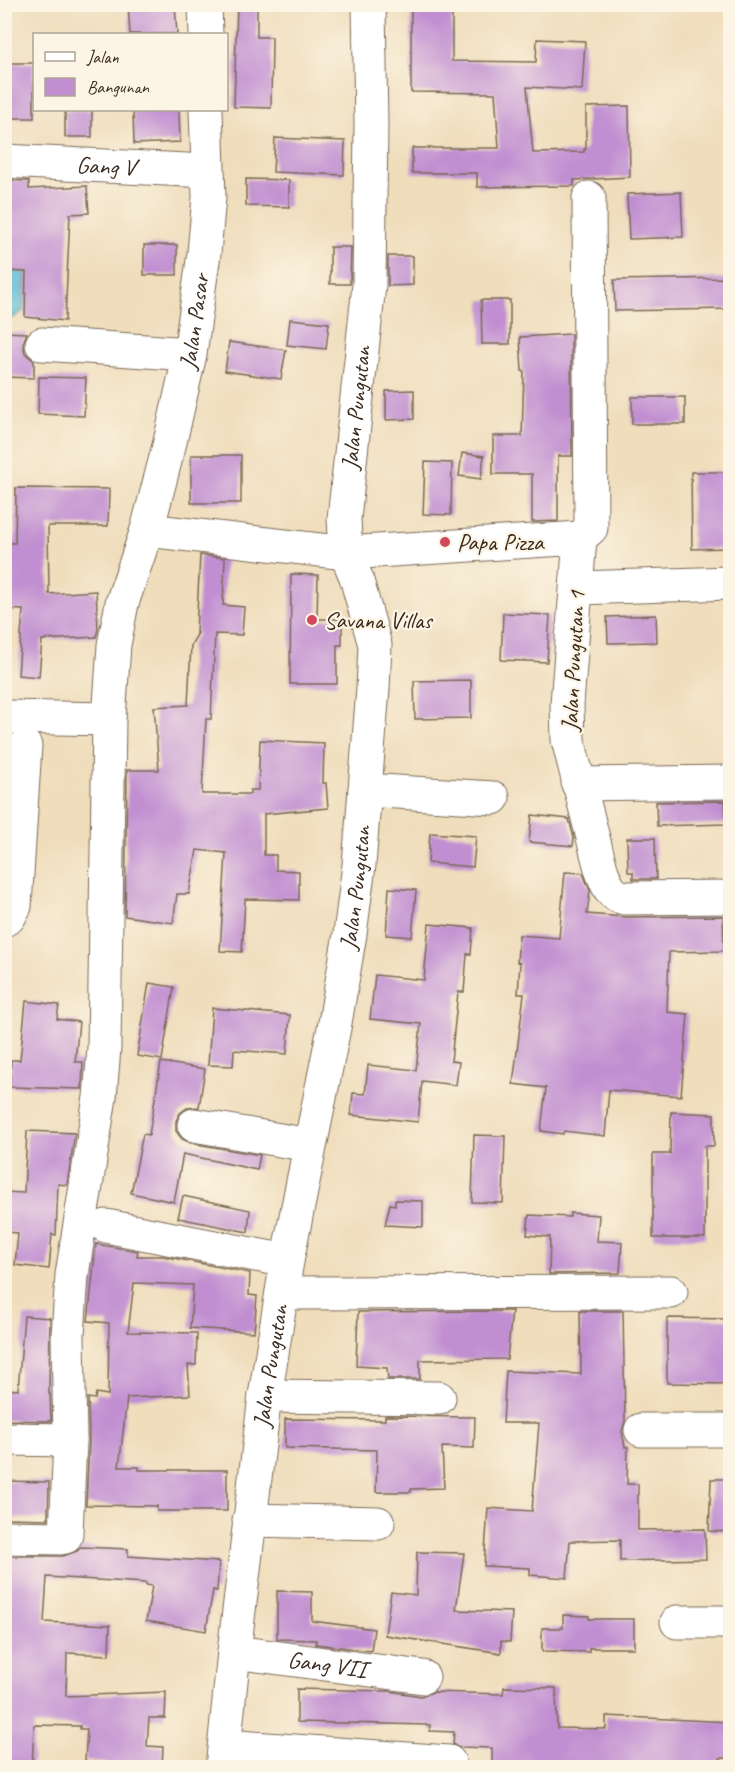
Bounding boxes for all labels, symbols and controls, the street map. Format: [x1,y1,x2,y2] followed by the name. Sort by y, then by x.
[33,33,228,111] legend
[86,46,119,68] text: Jalan
[87,76,150,98] text: Bangunan
[76,150,141,183] street label: Gang V
[172,270,216,373] street label: Jalan Pasar
[334,343,378,472] street label: Jalan Pungutan
[457,527,545,557] place label: Papa Pizza
[438,535,452,549] marker: Papa Pizza
[554,589,592,733] street label: Jalan Pungutan 1
[324,605,433,635] place label: Savana Villas
[305,613,319,627] marker: Savana Villas
[332,824,377,953] street label: Jalan Pungutan
[246,1301,295,1430] street label: Jalan Pungutan
[286,1644,374,1685] street label: Gang VII

